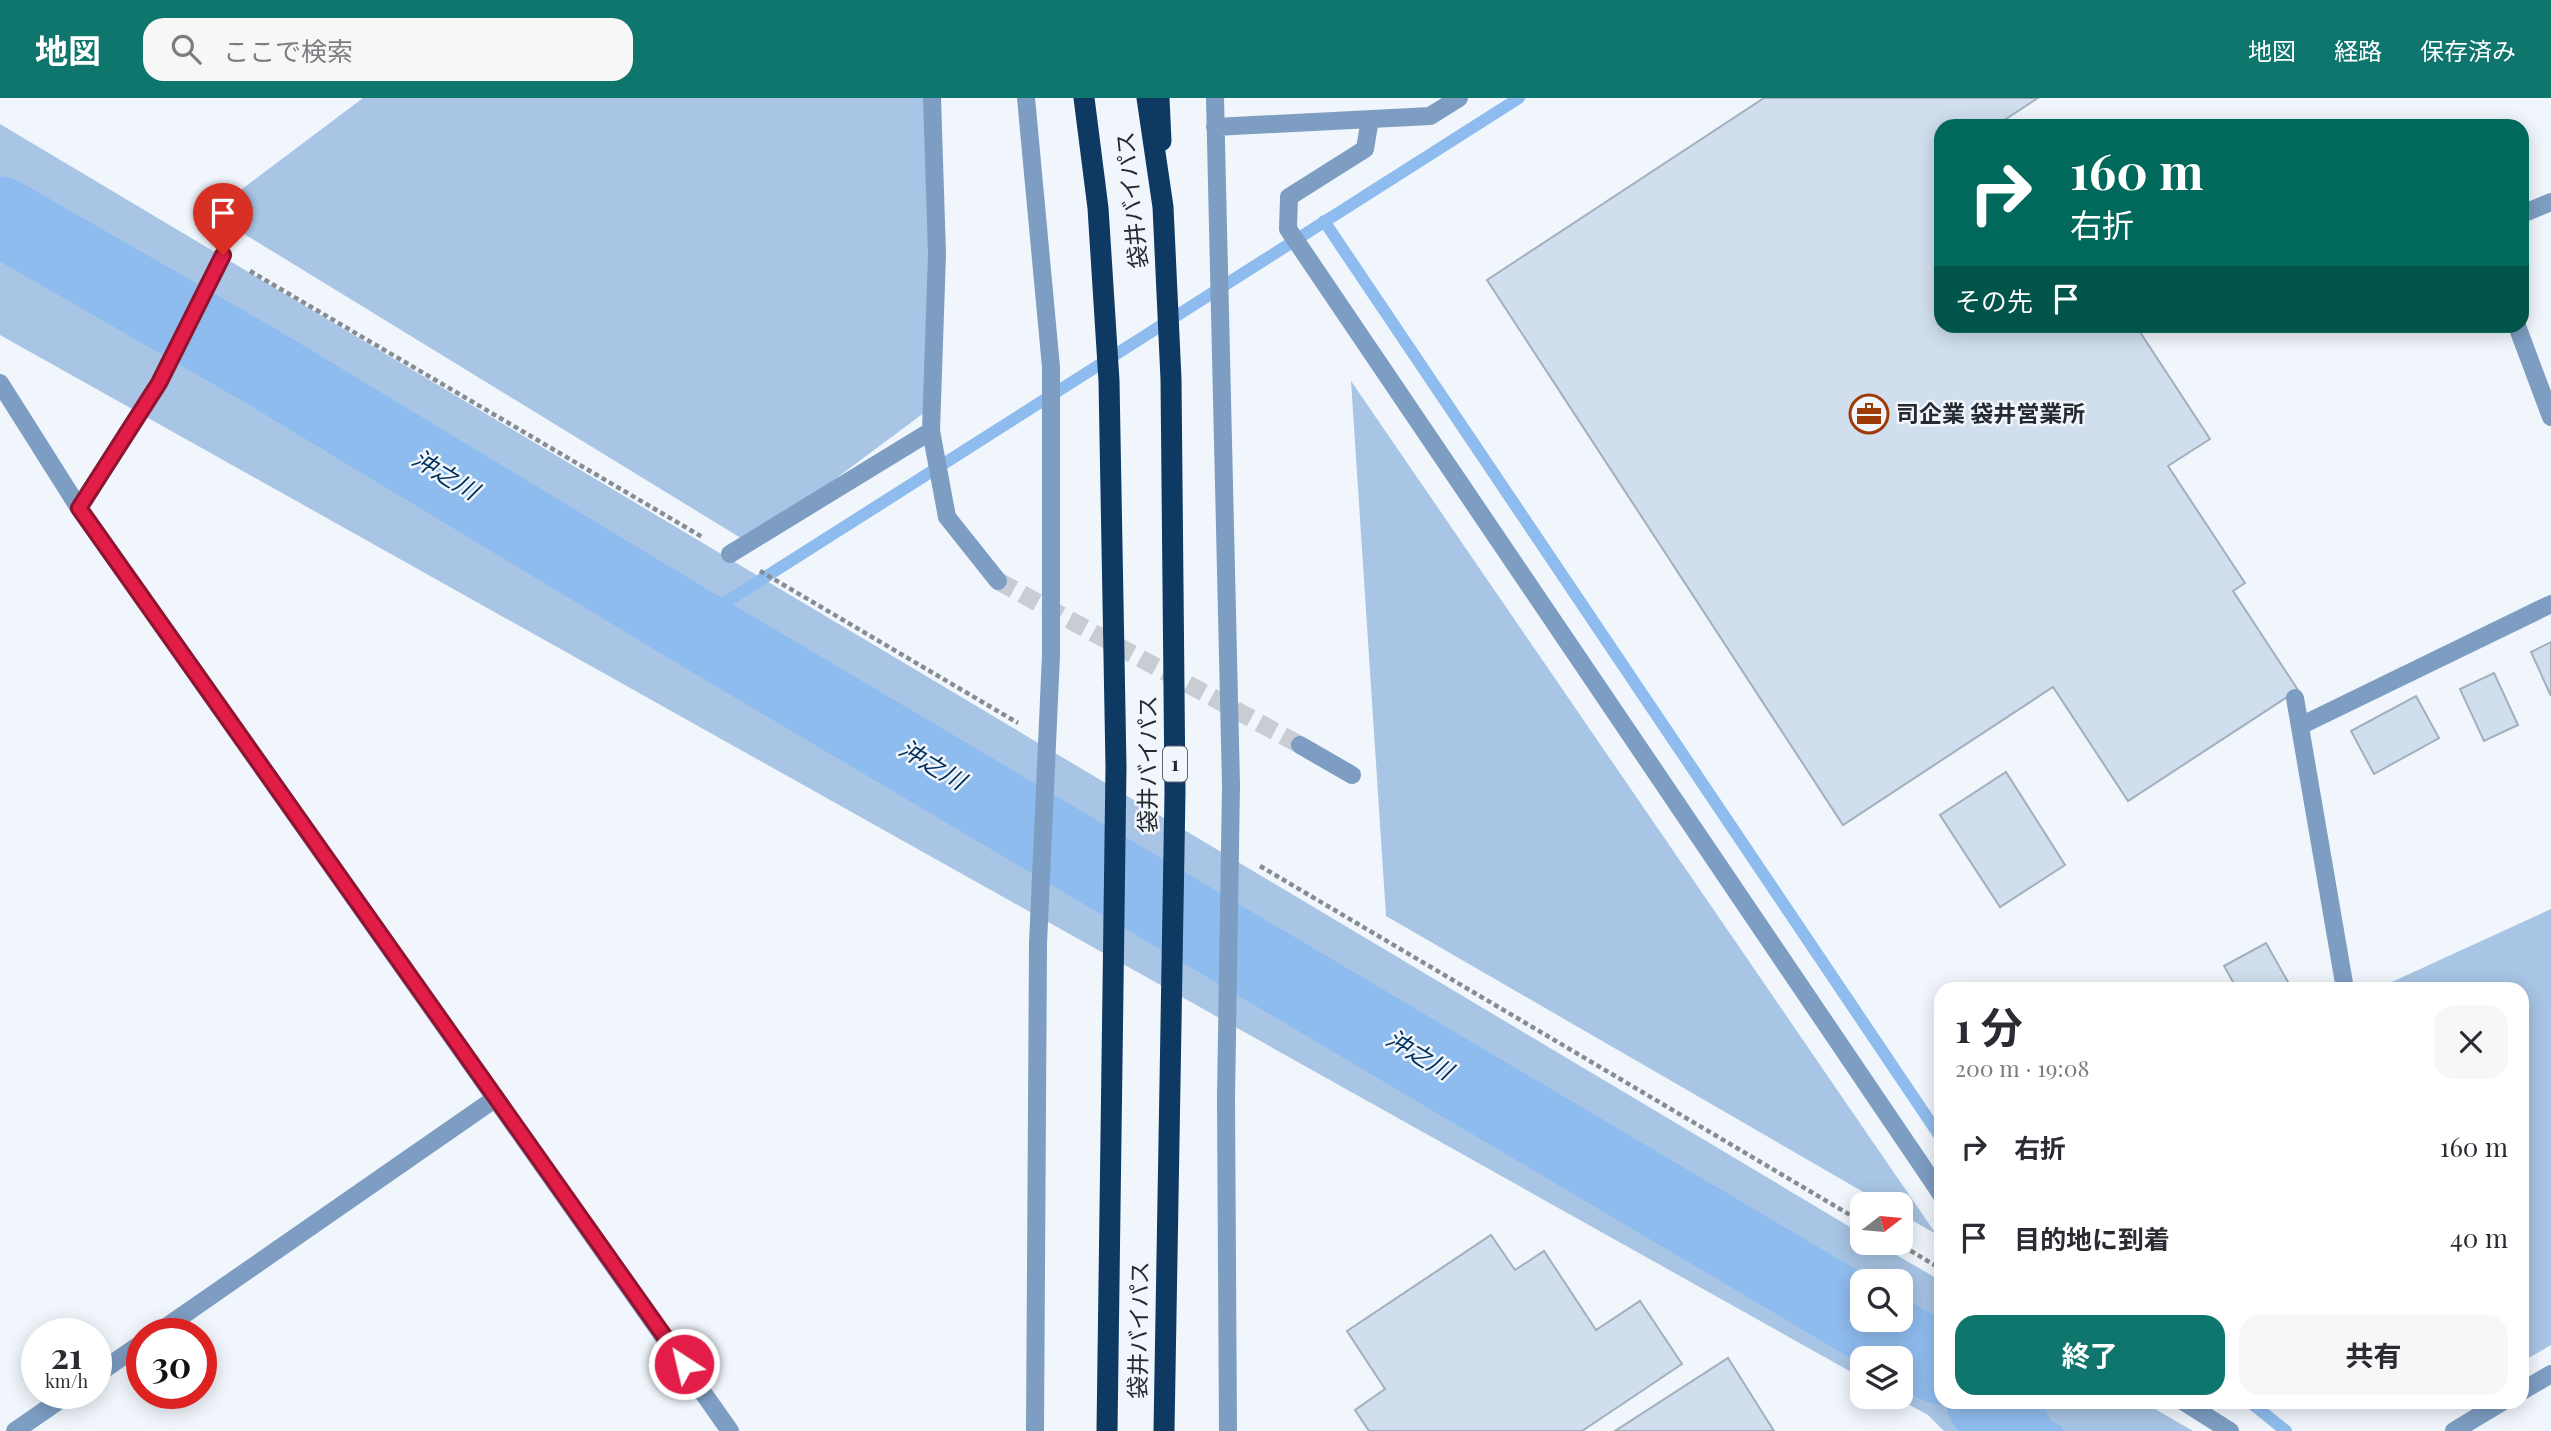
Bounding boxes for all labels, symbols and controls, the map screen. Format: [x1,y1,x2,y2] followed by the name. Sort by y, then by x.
[143,18,633,81] search box
[35,27,101,71] text: 地図
[167,30,205,68] icon: search
[223,33,353,68] text: ここで検索
[2248,34,2296,66] text: 地図
[2334,34,2382,66] text: 経路
[2420,34,2516,66] text: 保存済み
[1108,130,1153,270] street label: 袋井バイパス
[2070,137,2204,202] text: 160 m
[1955,147,2046,238] icon: right
[193,183,253,255] pin
[204,194,242,232] icon: arrive
[2070,202,2134,245] text: 右折
[2047,280,2085,318] icon: arrive
[1955,283,2033,318] text: その先
[1848,393,1890,435] office icon: 司企業 袋井営業所
[1896,397,2085,428] place label: 司企業 袋井営業所
[407,441,488,507] water label: 沖之川
[1131,695,1162,833] street label: 袋井バイパス
[894,731,975,797] water label: 沖之川
[1163,746,1187,782] road number: 1
[1955,998,2023,1054] text: 1 分
[2434,1005,2508,1079] button: close
[1381,1021,1462,1087] water label: 沖之川
[1955,1052,2089,1083] text: 200 m · 19:08
[1955,1128,1993,1166] icon: right
[2440,1129,2508,1164] text: 160 m
[2014,1130,2066,1165] text: 右折
[1850,1192,1913,1255] north arrow
[1850,1192,1913,1409] map controls
[1955,1219,1993,1257] icon: arrive
[2450,1220,2508,1255] text: 40 m
[2014,1221,2170,1256] text: 目的地に到着
[1121,1261,1154,1399] street label: 袋井バイパス
[1850,1269,1913,1332] button: search
[1955,1315,2225,1395] button: 終了
[2239,1315,2508,1395] button: 共有
[126,1318,217,1409] speed limit sign: 30
[647,1327,721,1401] position arrow
[51,1331,82,1378] text: 21
[1850,1346,1913,1409] button: layers
[45,1369,88,1393] text: km/h

